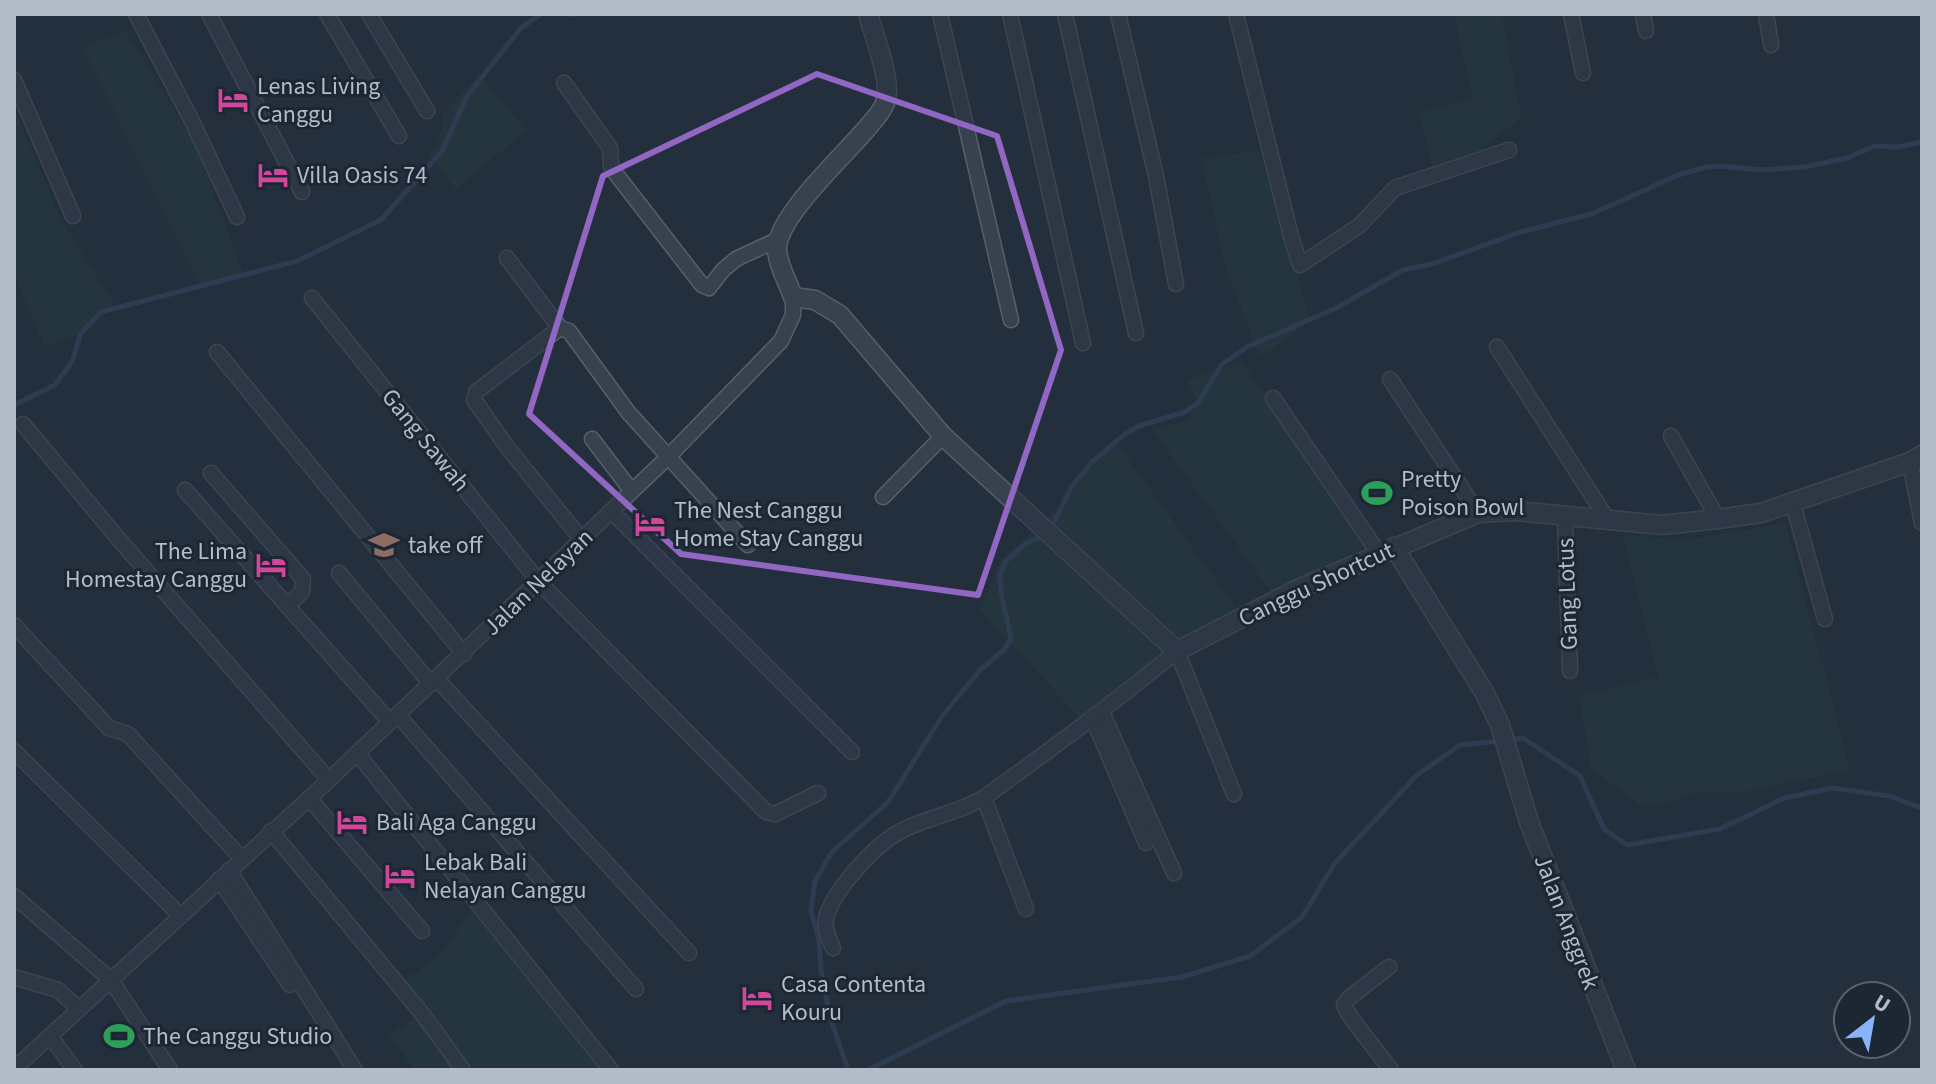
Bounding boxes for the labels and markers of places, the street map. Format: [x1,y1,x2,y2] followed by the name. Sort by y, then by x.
[257,69,380,132] place label: Lenas Living Canggu
[216,83,250,117] hotel icon: Lenas Living Canggu
[256,158,290,192] hotel icon: Villa Oasis 74
[297,158,427,193] place label: Villa Oasis 74
[1401,462,1524,525] place label: Pretty Poison Bowl
[1360,476,1394,510] sports icon: Pretty Poison Bowl
[674,493,863,556] place label: The Nest Canggu Home Stay Canggu
[633,507,667,541] hotel icon: The Nest Canggu Home Stay Canggu
[367,528,401,562] school or university icon: take off
[408,528,484,563] place label: take off
[65,534,247,597] place label: The Lima Homestay Canggu
[254,548,288,582] hotel icon: The Lima Homestay Canggu
[335,805,369,839] hotel icon: Bali Aga Canggu
[376,805,537,840] place label: Bali Aga Canggu
[424,845,587,908] place label: Lebak Bali Nelayan Canggu
[383,859,417,893] hotel icon: Lebak Bali Nelayan Canggu
[781,967,926,1030] place label: Casa Contenta Kouru
[740,981,774,1015] hotel icon: Casa Contenta Kouru
[102,1019,136,1053] sports icon: The Canggu Studio
[143,1019,332,1054] place label: The Canggu Studio

